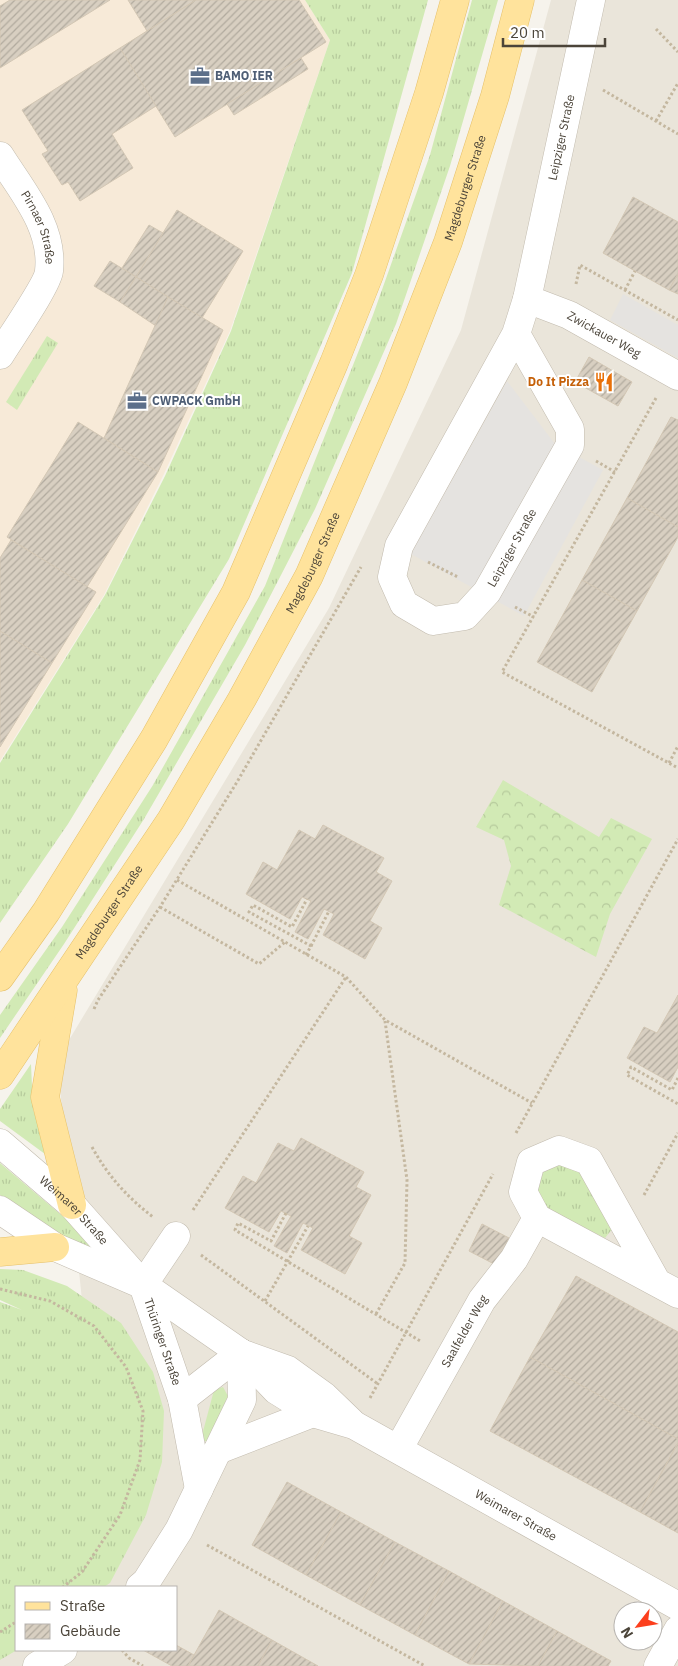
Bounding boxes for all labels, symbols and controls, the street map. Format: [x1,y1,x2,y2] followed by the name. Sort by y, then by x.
[503,15,606,47] scale bar
[510,23,545,42] text: 20 m
[189,65,211,87] office icon: BAMO IER
[215,68,273,83] place label: BAMO IER
[545,93,578,182] street label: Leipziger Straße
[441,133,489,243] street label: Magdeburger Straße
[18,188,58,265] street label: Pirnaer Straße
[565,308,644,361] street label: Zwickauer Weg
[593,371,615,393] restaurant icon: Do It Pizza
[528,374,589,389] place label: Do It Pizza
[126,390,148,412] office icon: CWPACK GmbH
[152,393,241,408] place label: CWPACK GmbH
[484,506,539,590] street label: Leipziger Straße
[282,509,343,616] street label: Magdeburger Straße
[72,862,146,962] street label: Magdeburger Straße
[37,1172,112,1248] street label: Weimarer Straße
[438,1291,491,1370] street label: Saalfelder Weg
[141,1296,185,1388] street label: Thüringer Straße
[472,1486,560,1544] street label: Weimarer Straße
[15,1586,178,1651] legend
[60,1596,105,1615] text: Straße
[613,1601,663,1651] north arrow
[60,1621,121,1640] text: Gebäude
[617,1624,637,1642] text: N

